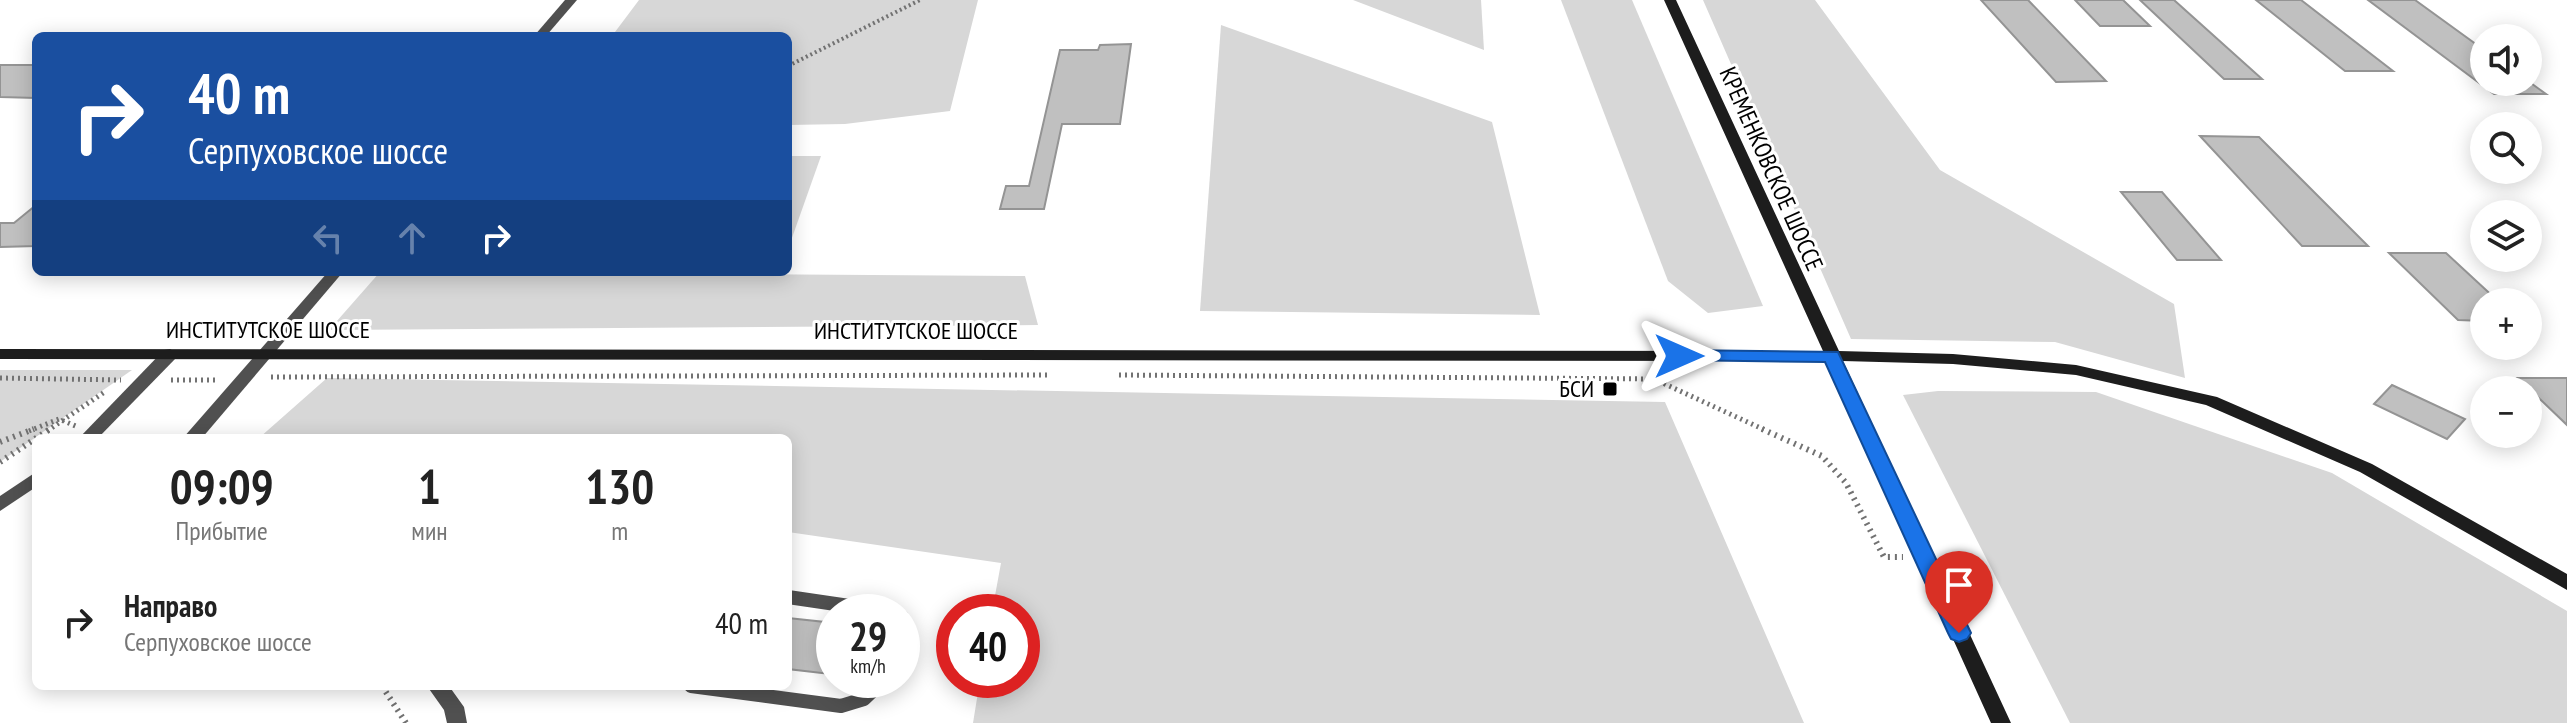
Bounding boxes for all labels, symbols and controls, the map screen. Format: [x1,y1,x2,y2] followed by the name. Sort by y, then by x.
[2470,24,2542,448] map controls
[2470,24,2542,96] button: sound
[188,57,290,129] text: 40 m
[1713,62,1830,276] street label: КРЕМЕНКОВСКОЕ ШОССЕ
[56,64,160,168] icon: right
[2470,112,2542,184] button: search
[188,127,448,174] text: Серпуховское шоссе
[2470,200,2542,272] button: layers
[306,216,350,260] icon: left
[390,216,434,260] icon: ahead
[474,216,518,260] icon: right
[2470,288,2542,360] button: +
[166,314,370,345] street label: ИНСТИТУТСКОЕ ШОССЕ
[1637,314,1721,398] position arrow
[814,315,1018,346] street label: ИНСТИТУТСКОЕ ШОССЕ
[1559,373,1594,404] place label: БСИ
[2470,376,2542,448] button: −
[1601,380,1619,398] marker: БСИ
[170,455,274,517] text: 09:09
[418,455,441,517] text: 1
[585,455,654,517] text: 130
[176,514,268,547] text: Прибытие
[411,514,448,547] text: мин
[611,514,628,547] text: m
[1925,551,1993,633] pin
[1937,563,1981,607] icon: arrive
[124,586,217,625] text: Направо
[936,594,1040,698] speed limit sign: 40
[56,600,100,644] icon: right
[715,603,768,642] text: 40 m
[849,610,887,662] text: 29
[124,625,312,658] text: Серпуховское шоссе
[850,653,886,679] text: km/h

